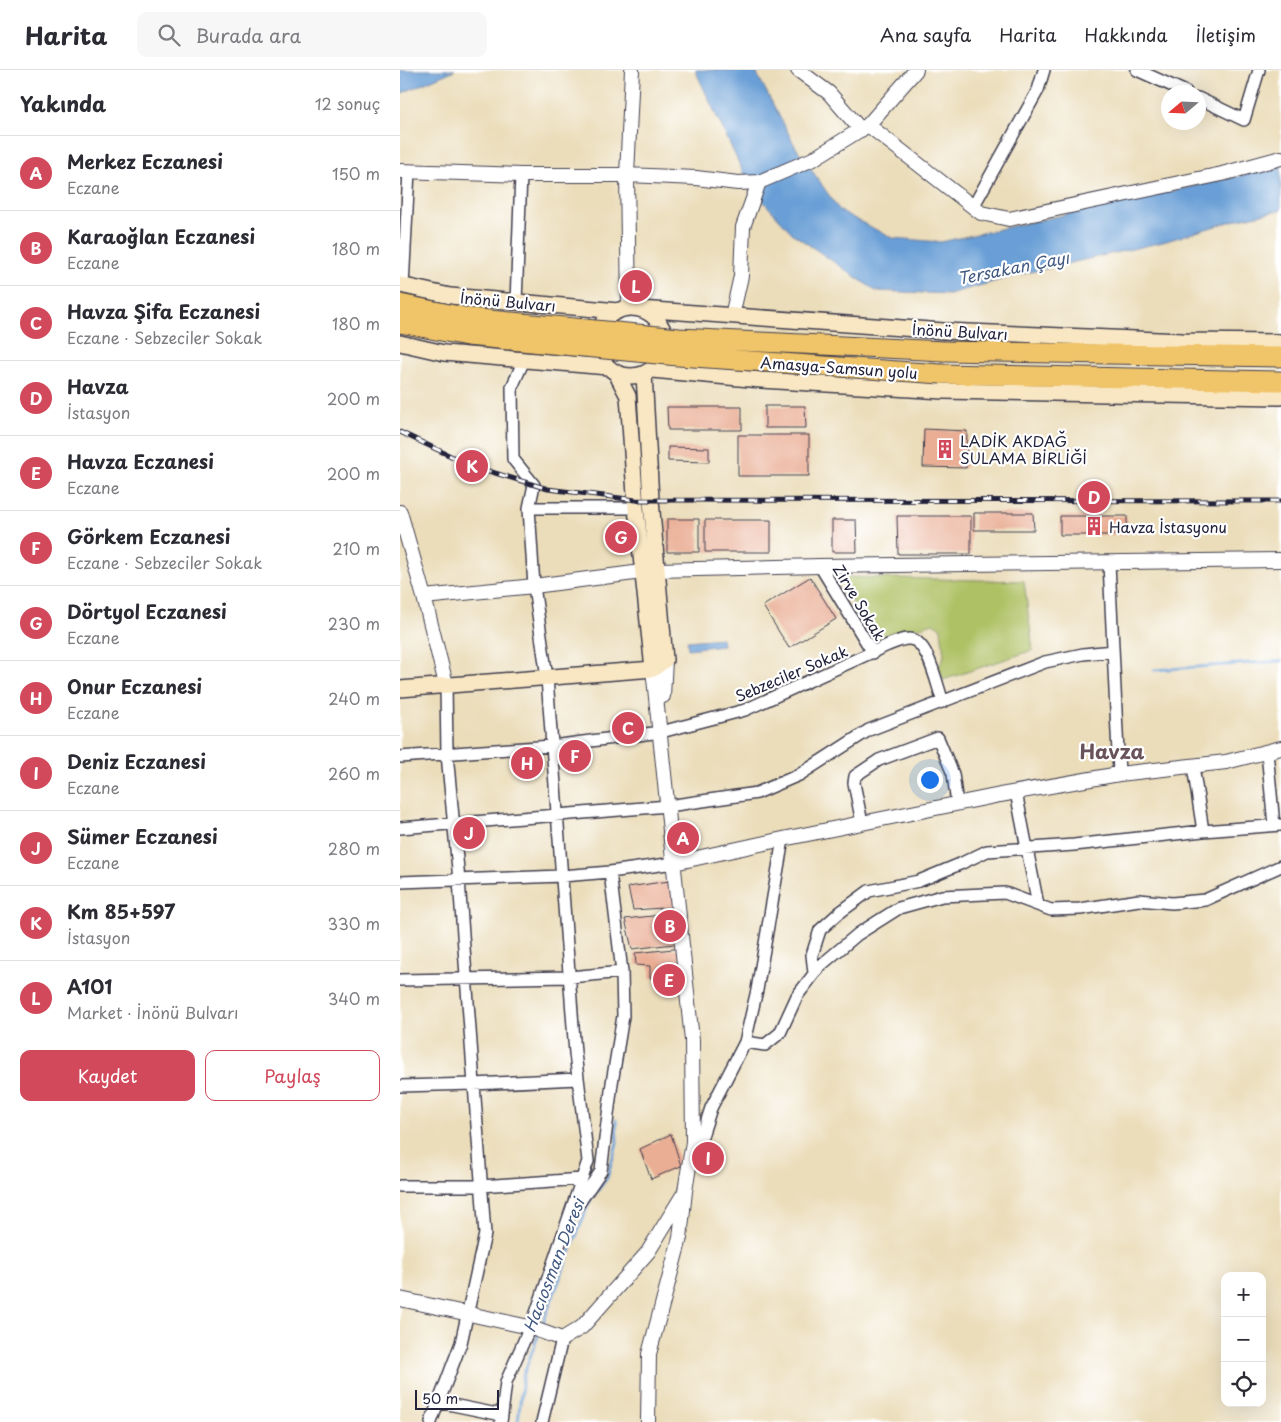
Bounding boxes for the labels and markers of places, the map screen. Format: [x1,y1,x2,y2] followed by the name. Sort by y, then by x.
[620,267,652,305] pin: L
[960,429,1087,469] place label: LADİK AKDAĞ SULAMA BİRLİĞİ
[934,438,956,460] building icon: LADİK AKDAĞ SULAMA BİRLİĞİ
[456,447,488,485] pin: K
[1078,478,1110,516] pin: D
[1083,515,1105,537] building icon: Havza İstasyonu
[1109,515,1227,538] place label: Havza İstasyonu
[605,518,637,556] pin: G
[612,709,644,747] pin: C
[559,737,591,775] pin: F
[511,744,543,782] pin: H
[453,814,485,852] pin: J
[667,819,699,857] pin: A
[654,907,686,945] pin: B
[653,961,685,999] pin: E
[692,1139,724,1177] pin: I

